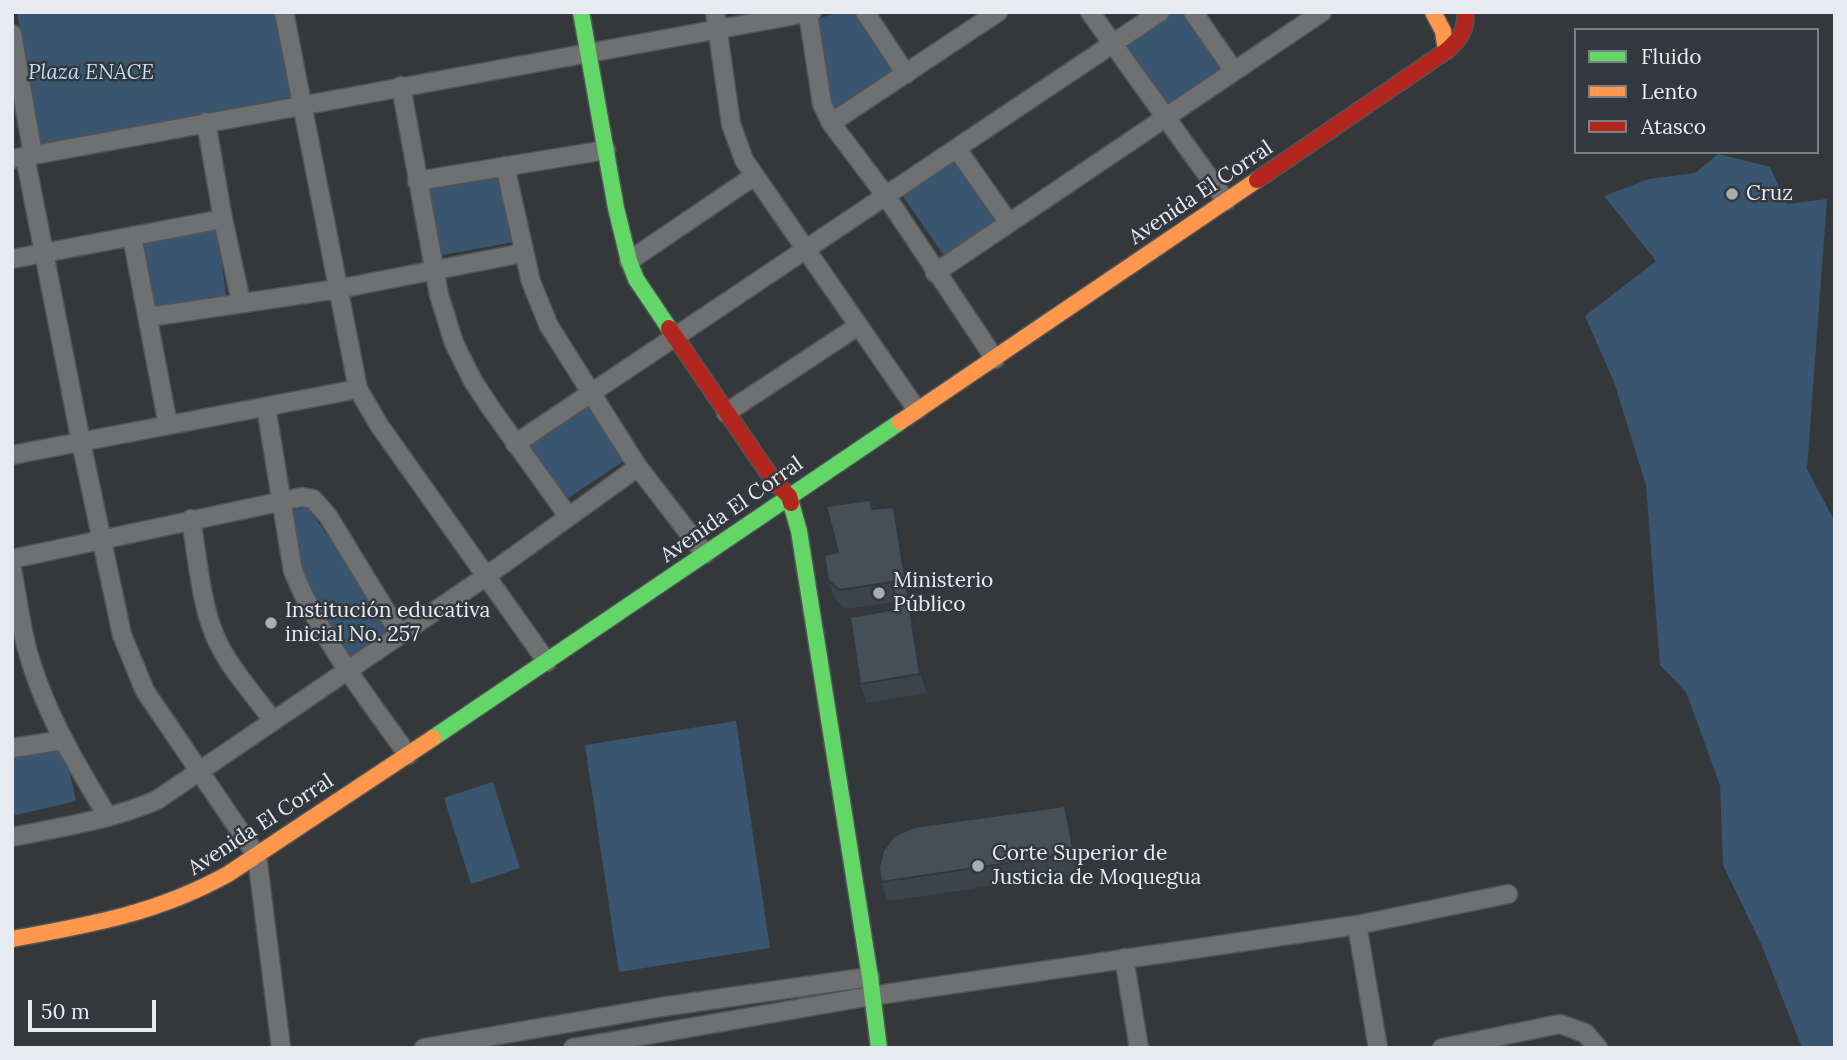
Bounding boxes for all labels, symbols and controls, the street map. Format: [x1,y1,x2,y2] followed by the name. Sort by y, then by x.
[1574,28,1819,154] legend
[1641,43,1702,70] text: Fluido
[28,60,154,86] park label: Plaza ENACE
[1641,78,1698,105] text: Lento
[1641,113,1706,140] text: Atasco
[1124,136,1278,250] street label: Avenida El Corral
[1746,181,1793,207] place label: Cruz
[1724,186,1740,202] marker: Cruz
[656,451,808,569] street label: Avenida El Corral
[893,568,993,618] place label: Ministerio Público
[871,585,887,601] marker: Ministerio Público
[285,598,490,648] place label: Institución educativa inicial No. 257
[263,615,279,631] marker: Institución educativa inicial No. 257
[184,769,338,881] street label: Avenida El Corral
[992,841,1201,891] place label: Corte Superior de Justicia de Moquegua
[970,858,986,874] marker: Corte Superior de Justicia de Moquegua
[32,986,159,1030] scale bar
[41,998,90,1025] text: 50 m

